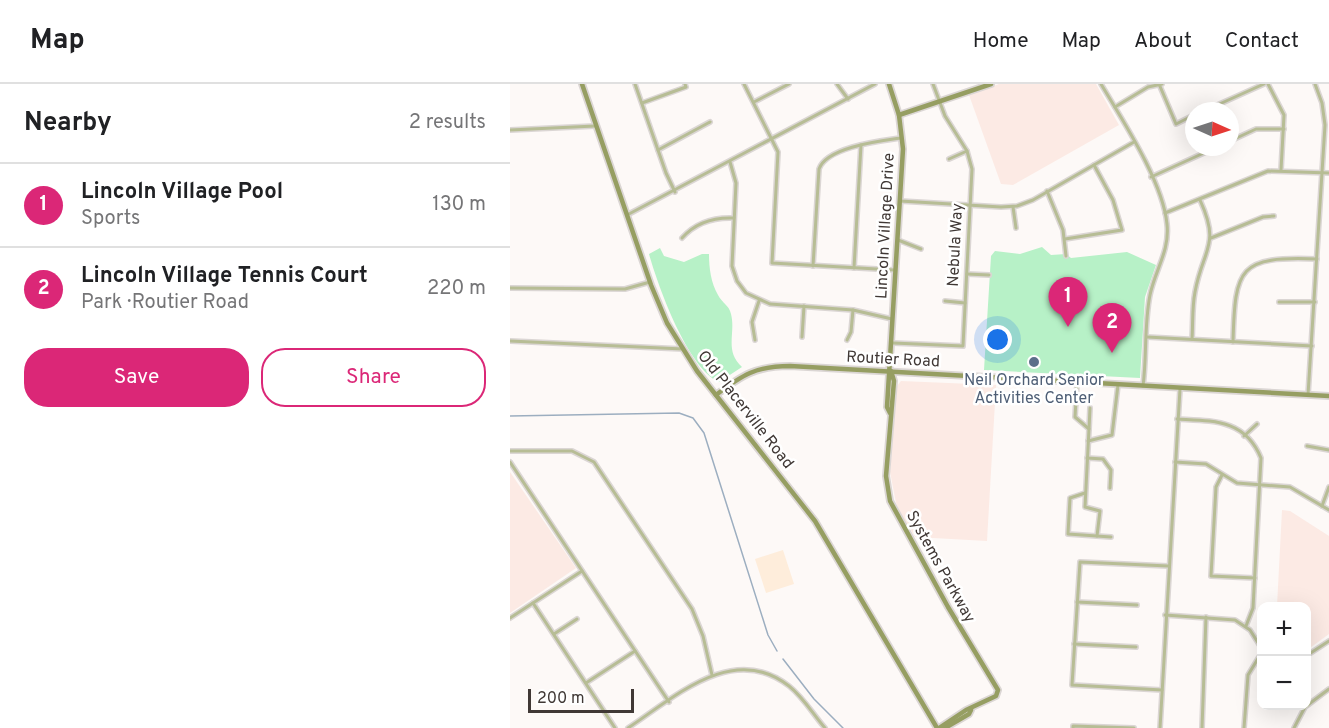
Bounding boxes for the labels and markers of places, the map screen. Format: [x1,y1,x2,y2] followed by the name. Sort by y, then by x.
[1048,278,1088,327] pin: 1
[1092,304,1132,353] pin: 2
[1027,355,1041,369] marker: Neil Orchard Senior Activities Center
[964,371,1104,409] place label: Neil Orchard Senior Activities Center

